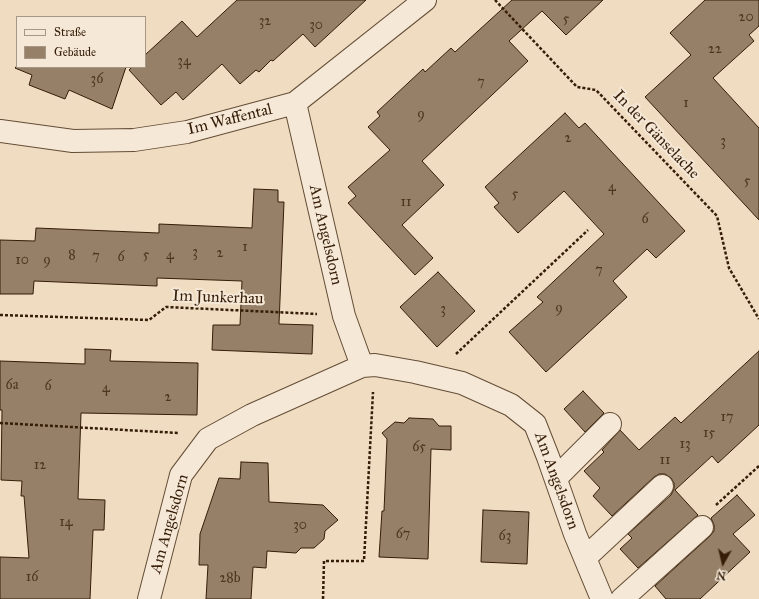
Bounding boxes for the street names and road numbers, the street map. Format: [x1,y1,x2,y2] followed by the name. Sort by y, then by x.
[609,87,703,183] street label: In der Gänselache
[186,100,274,140] street label: Im Waffental
[304,183,346,287] street label: Am Angelsdorn
[172,287,264,309] street label: Im Junkerhau
[530,430,582,532] street label: Am Angelsdorn
[147,472,193,576] street label: Am Angelsdorn

